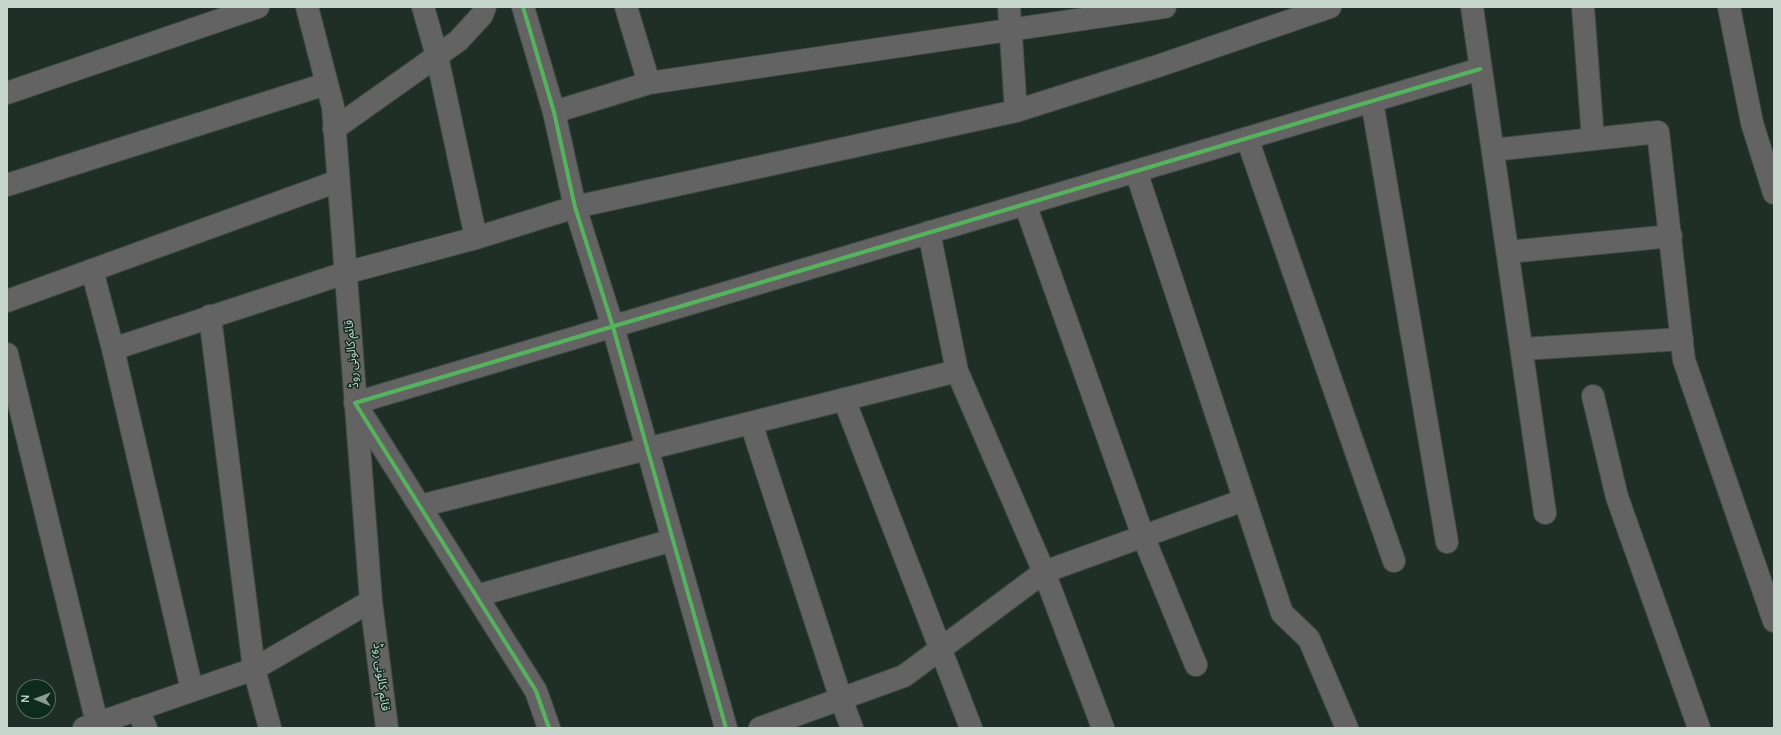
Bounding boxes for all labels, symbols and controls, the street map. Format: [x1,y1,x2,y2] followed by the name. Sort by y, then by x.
[342,319,362,389] street label: قائم کالونی روڈ
[370,642,392,712] street label: قائم کالونی روڈ
[16,679,56,719] north arrow
[17,695,32,703] text: N

